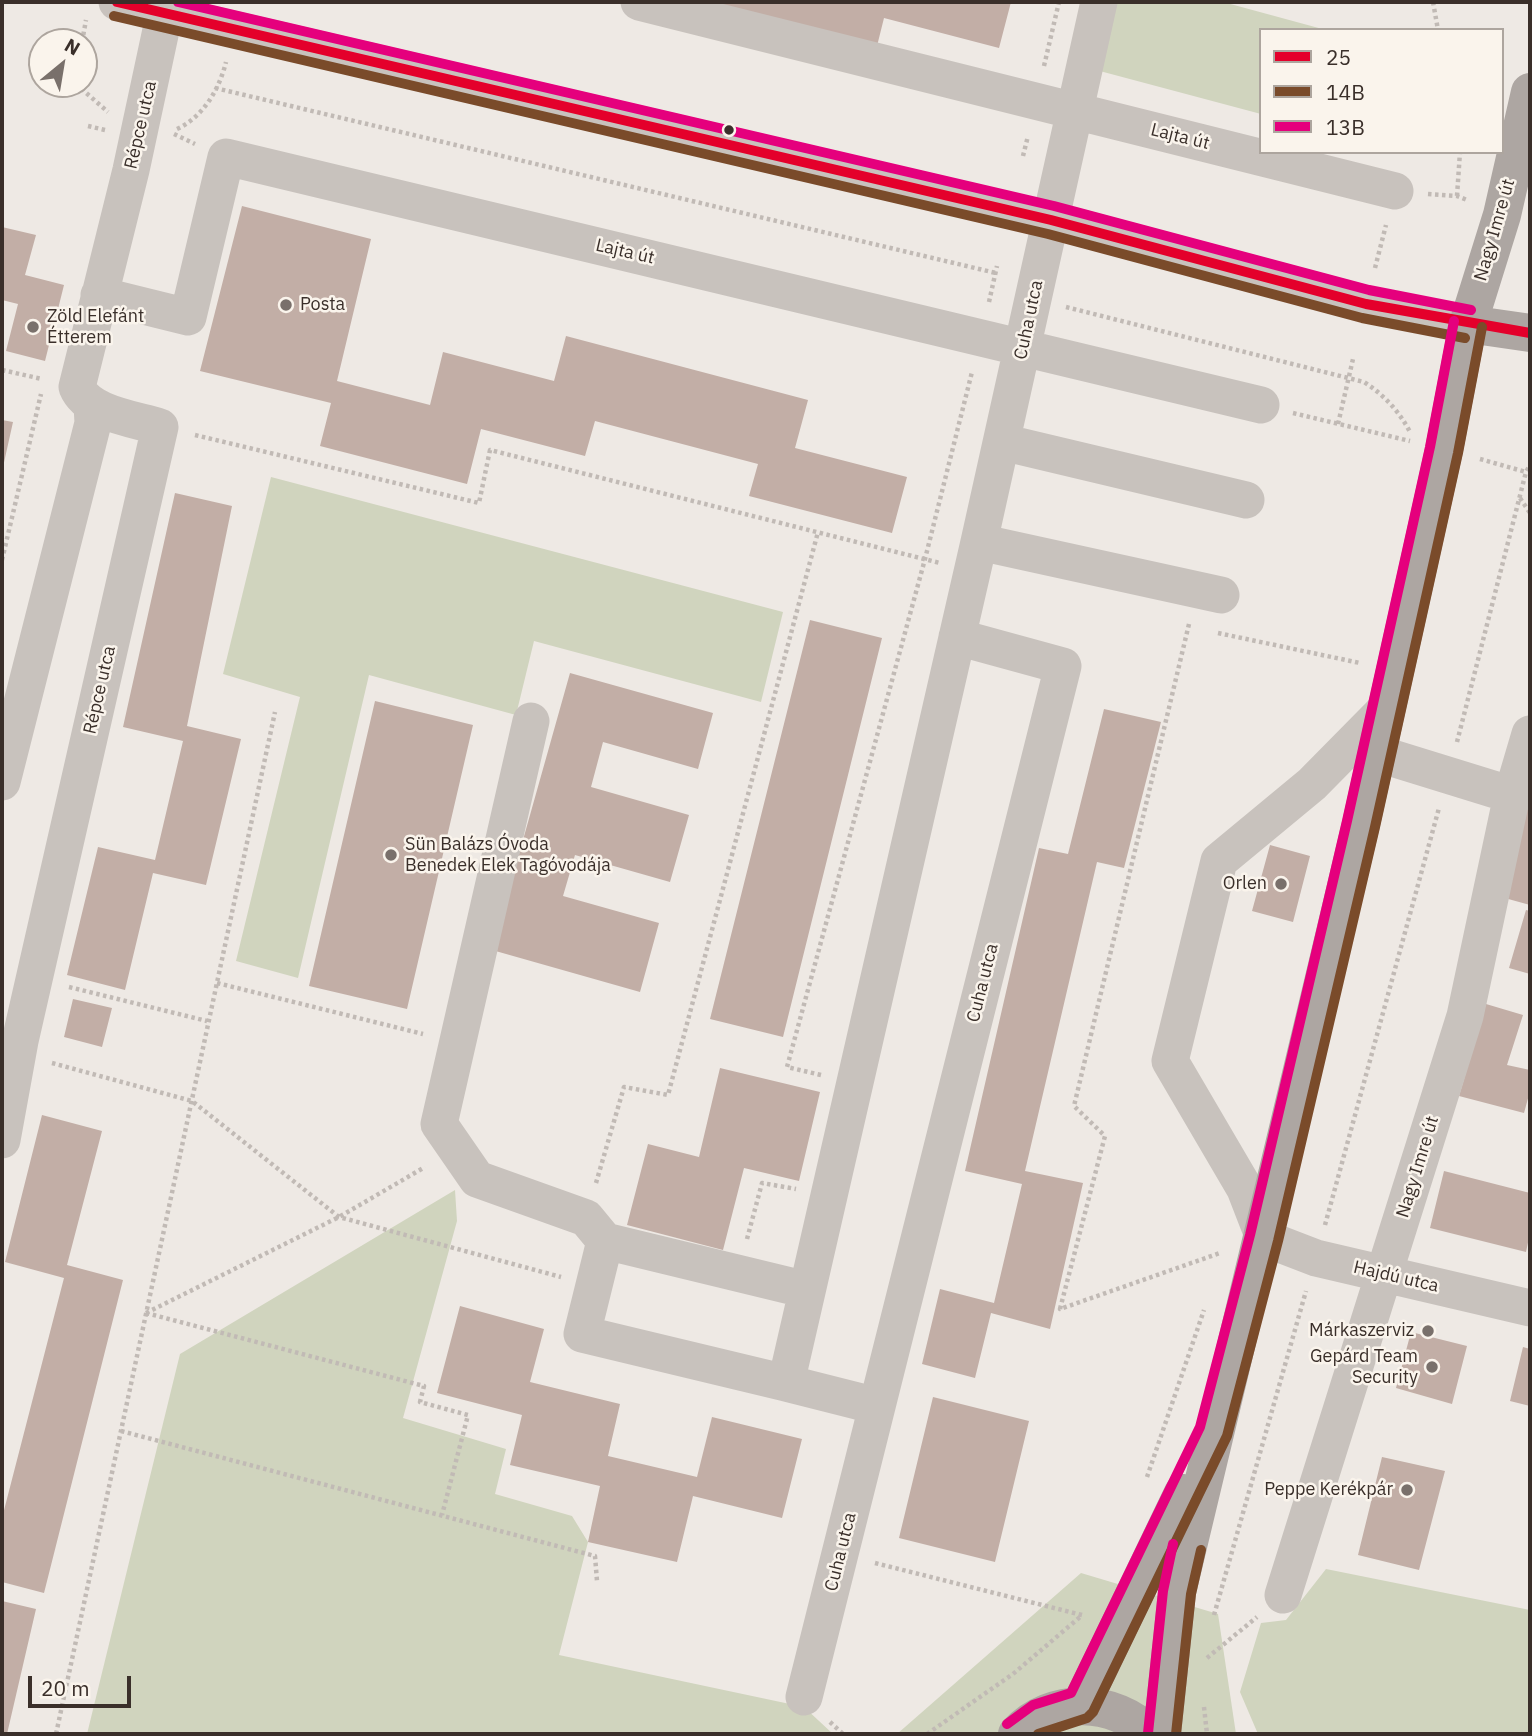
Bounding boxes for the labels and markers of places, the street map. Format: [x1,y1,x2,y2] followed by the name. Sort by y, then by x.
[722,123,736,137] unlabelled marker
[300,294,345,316] place label: Posta
[278,297,294,313] marker: Posta
[47,306,144,348] place label: Zöld Elefánt Étterem
[25,319,41,335] marker: Zöld Elefánt Étterem
[405,834,611,876] place label: Sün Balázs Óvoda Benedek Elek Tagóvodája
[383,847,399,863] marker: Sün Balázs Óvoda Benedek Elek Tagóvodája
[1223,873,1267,895] place label: Orlen
[1273,876,1289,892] marker: Orlen
[1309,1320,1414,1342] place label: Márkaszerviz
[1420,1323,1436,1339] marker: Márkaszerviz
[1310,1346,1418,1388] place label: Gepárd Team Security
[1424,1359,1440,1375] marker: Gepárd Team Security
[1264,1479,1393,1501] place label: Peppe Kerékpár
[1399,1482,1415,1498] marker: Peppe Kerékpár

